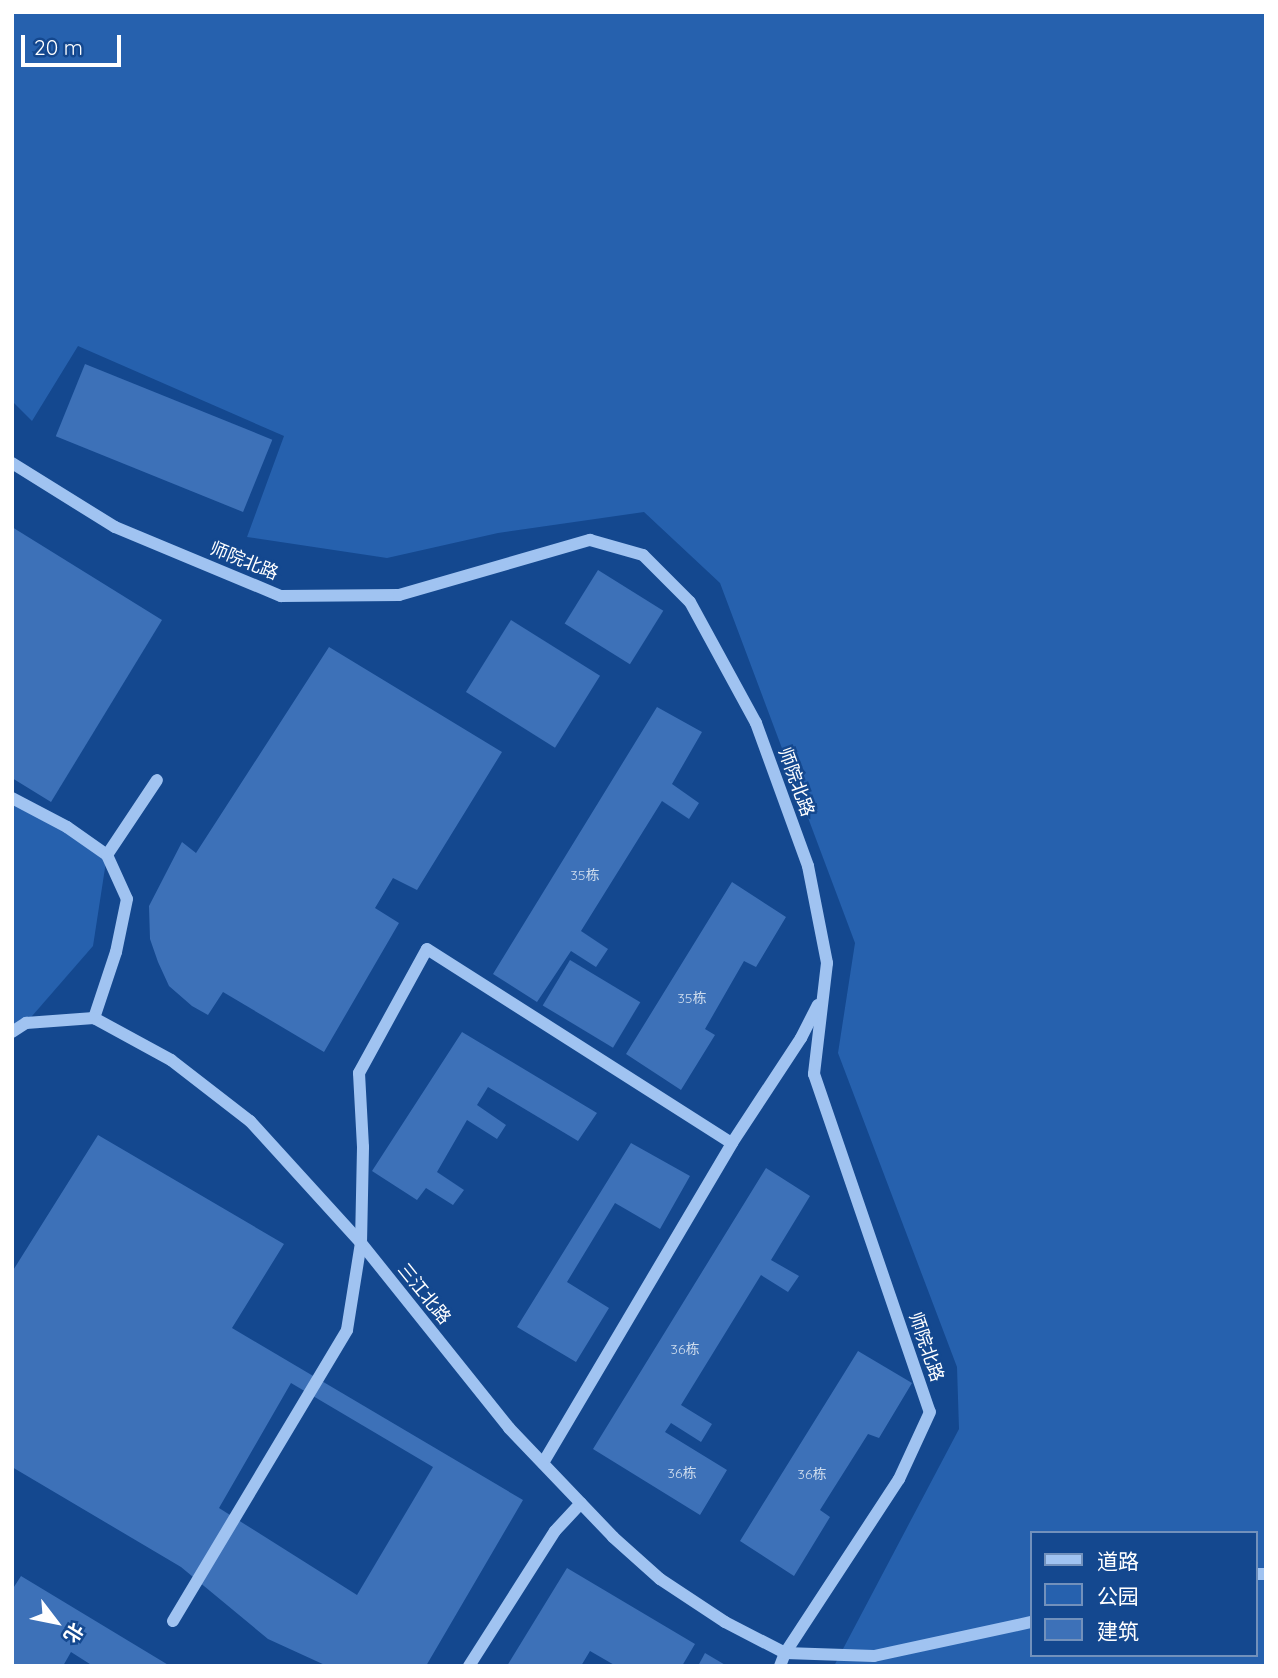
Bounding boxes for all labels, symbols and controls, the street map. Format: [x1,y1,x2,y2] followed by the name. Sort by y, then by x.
[24,21,124,65] scale bar
[34,34,83,60] text: 20 m
[207,538,281,584] street label: 师院北路
[774,744,818,820] street label: 师院北路
[571,867,599,883] house number: 35栋
[678,990,706,1006] house number: 35栋
[393,1259,455,1329] street label: 三江北路
[904,1309,948,1385] street label: 师院北路
[671,1341,699,1357] house number: 36栋
[668,1465,696,1481] house number: 36栋
[798,1466,826,1482] house number: 36栋
[1030,1531,1257,1657] legend
[1097,1548,1139,1574] text: 道路
[1097,1583,1139,1609] text: 公园
[21,1587,91,1657] north arrow
[1097,1618,1139,1644] text: 建筑
[59,1619,89,1648] text: 北

